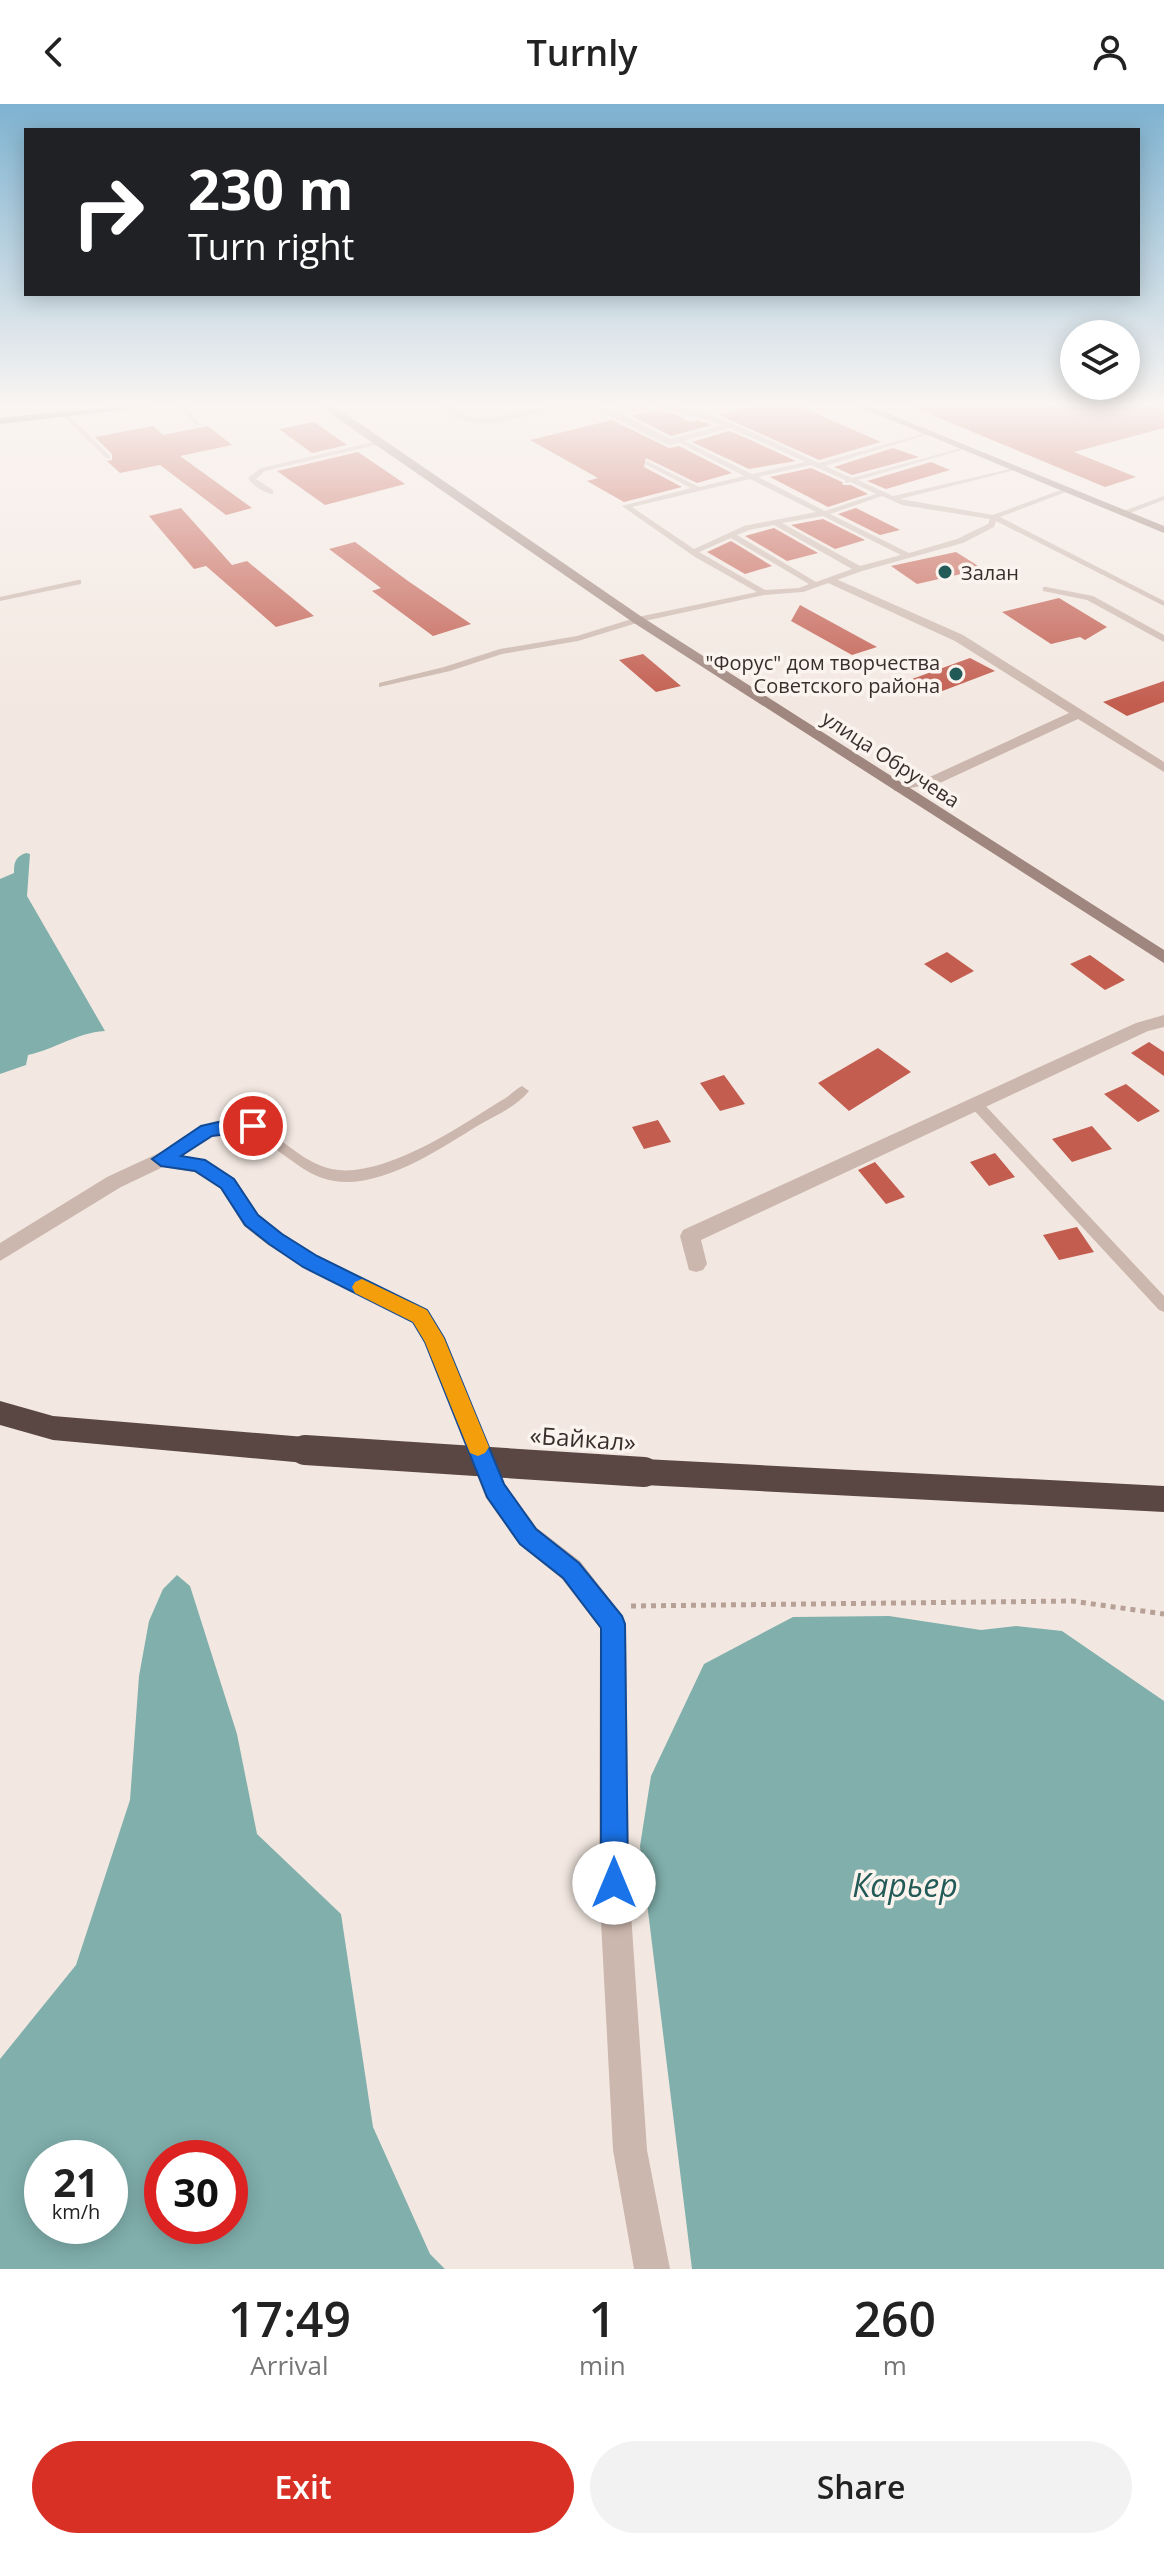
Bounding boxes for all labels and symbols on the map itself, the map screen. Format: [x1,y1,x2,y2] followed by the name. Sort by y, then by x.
[961,559,1019,586] place label: Залан
[936,563,954,581] marker: Залан
[706,649,940,699] place label: "Форус" дом творчества Советского района
[947,665,965,683] marker: "Форус" дом творчества Советского района
[817,704,965,814] street label: улица Обручева
[219,1092,287,1160] pin
[529,1418,637,1458] street label: «Байкал»
[572,1841,656,1925] position arrow
[852,1863,958,1906] water label: Карьер
[144,2140,248,2244] speed limit sign: 30

